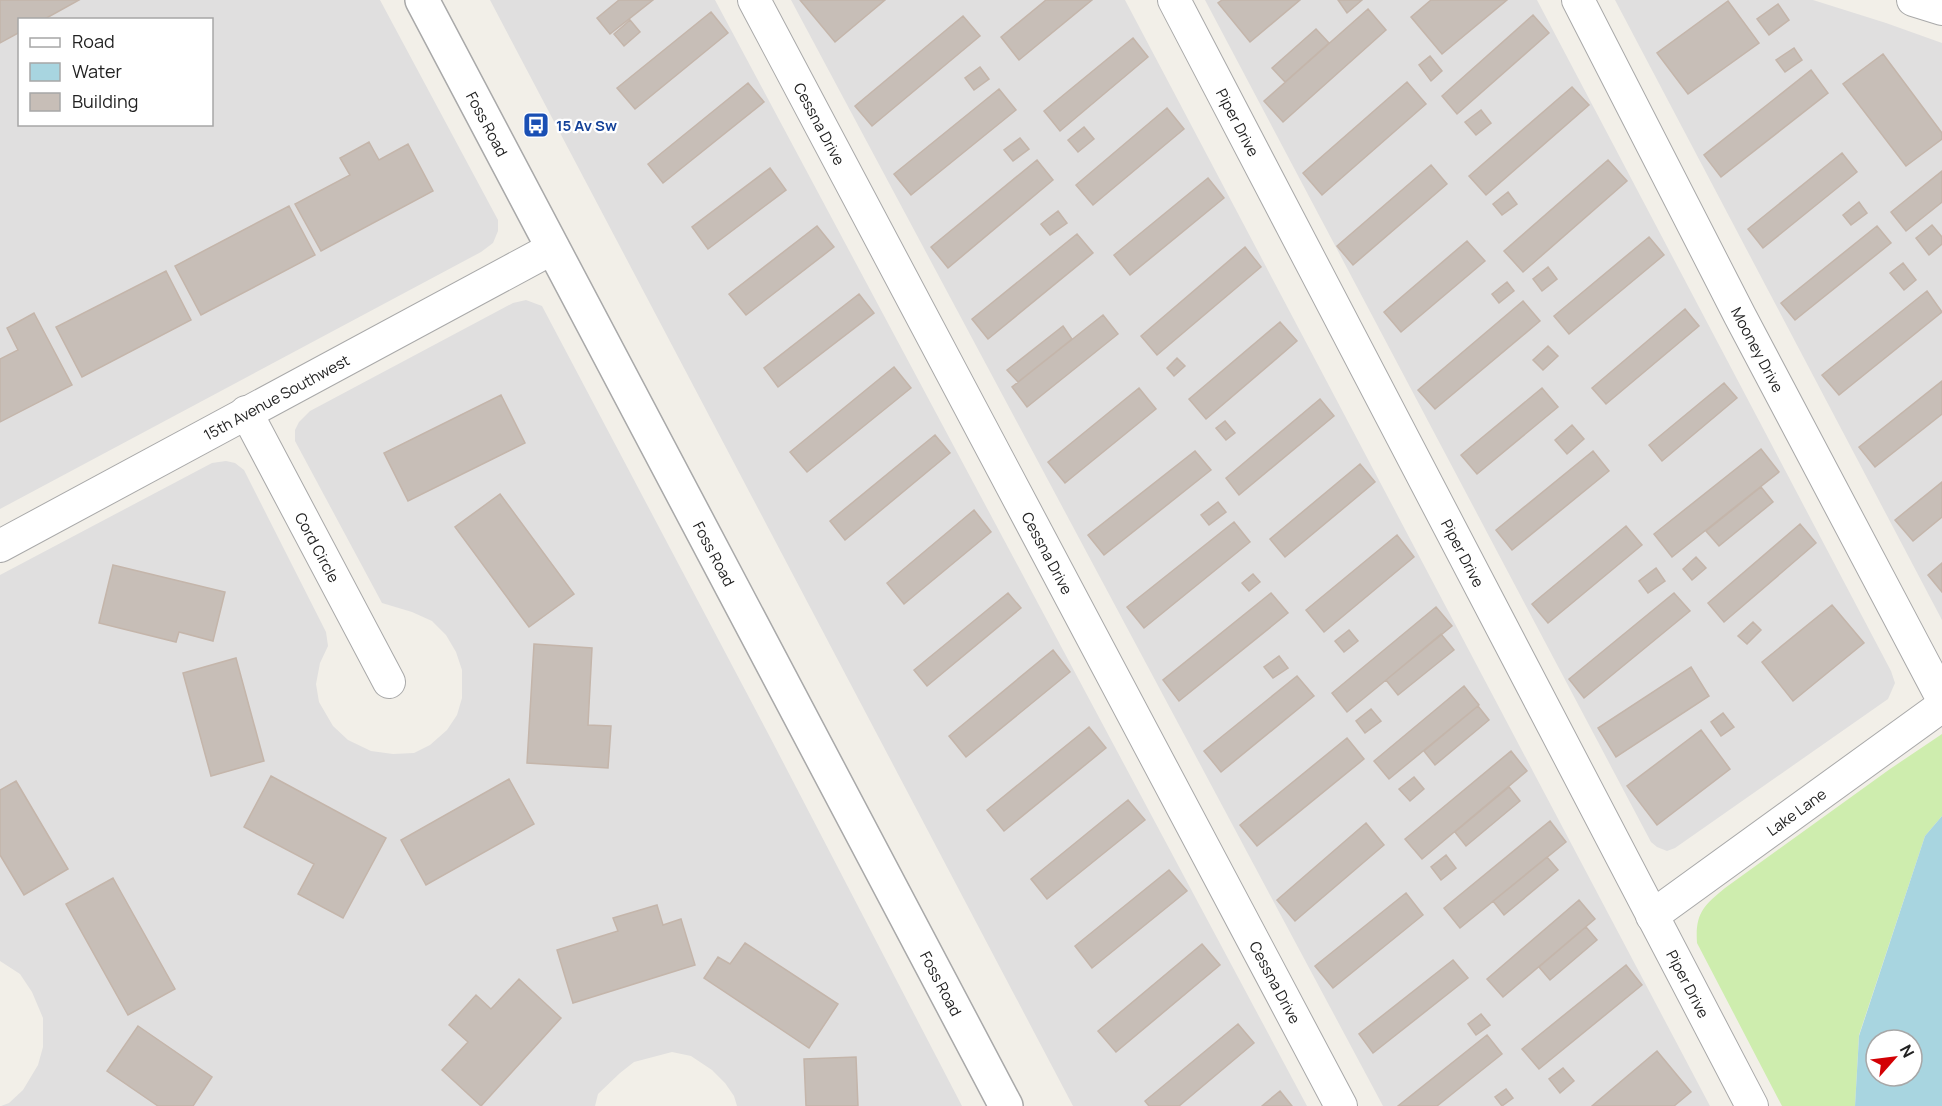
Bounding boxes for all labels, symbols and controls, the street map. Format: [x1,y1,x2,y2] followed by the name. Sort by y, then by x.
[18,18,213,126] legend
[72,29,115,53] text: Road
[72,59,122,83] text: Water
[789,79,850,169] street label: Cessna Drive
[1212,85,1264,160] street label: Piper Drive
[462,88,513,160] street label: Foss Road
[72,89,138,113] text: Building
[521,110,551,140] bus stop icon: 15 Av Sw
[556,115,617,136] place label: 15 Av Sw
[1727,303,1789,396] street label: Mooney Drive
[200,349,353,445] street label: 15th Avenue Southwest
[290,508,345,586] street label: Cord Circle
[1017,508,1078,598] street label: Cessna Drive
[1437,515,1490,591] street label: Piper Drive
[689,518,740,590] street label: Foss Road
[1762,783,1830,840] street label: Lake Lane
[1245,937,1306,1027] street label: Cessna Drive
[1662,946,1715,1022] street label: Piper Drive
[915,947,967,1019] street label: Foss Road
[1864,1028,1924,1088] north arrow
[1895,1041,1920,1061] text: N

